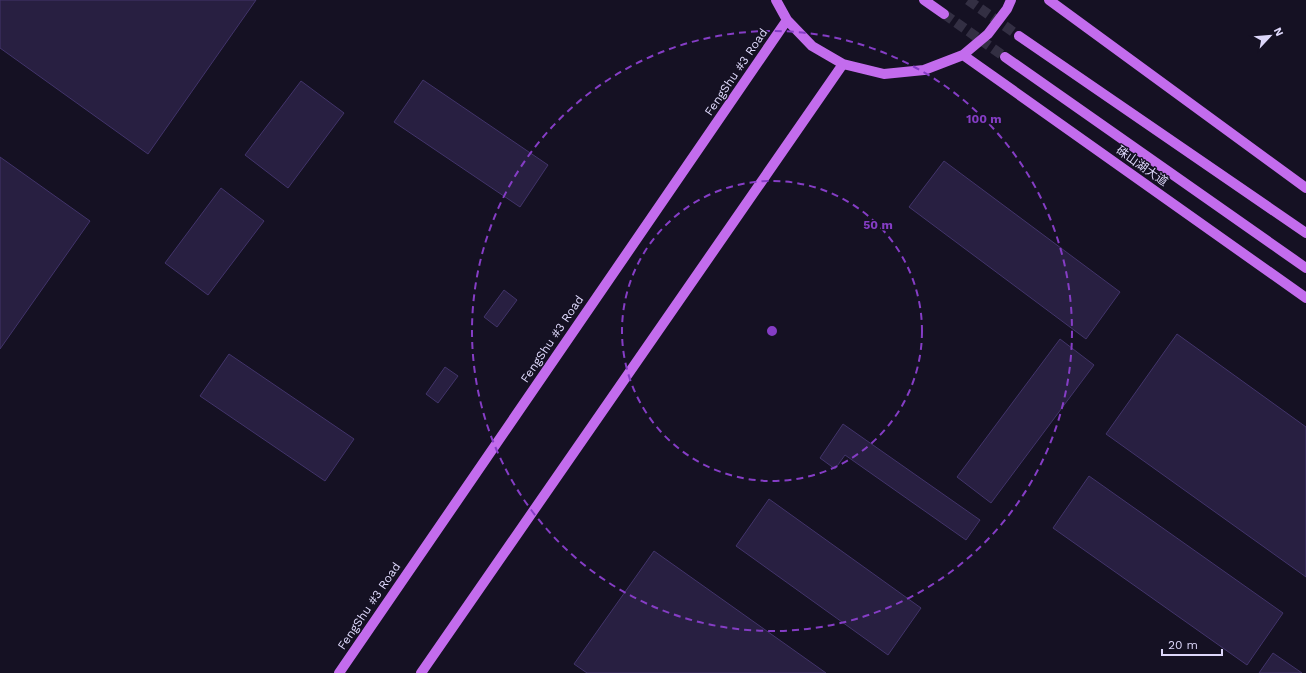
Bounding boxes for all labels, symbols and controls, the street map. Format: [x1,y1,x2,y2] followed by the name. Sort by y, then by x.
[1250,16,1290,56] north arrow
[1271,25,1286,38] text: N
[702,26,770,118] street label: FengShu #3 Road
[966,112,1002,126] text: 100 m
[1113,143,1171,189] street label: 硃山湖大道
[863,218,893,232] text: 50 m
[518,293,586,385] street label: FengShu #3 Road
[765,324,779,338] centre of rings
[335,560,403,652] street label: FengShu #3 Road
[1162,631,1222,657] scale bar
[1168,638,1198,652] text: 20 m

